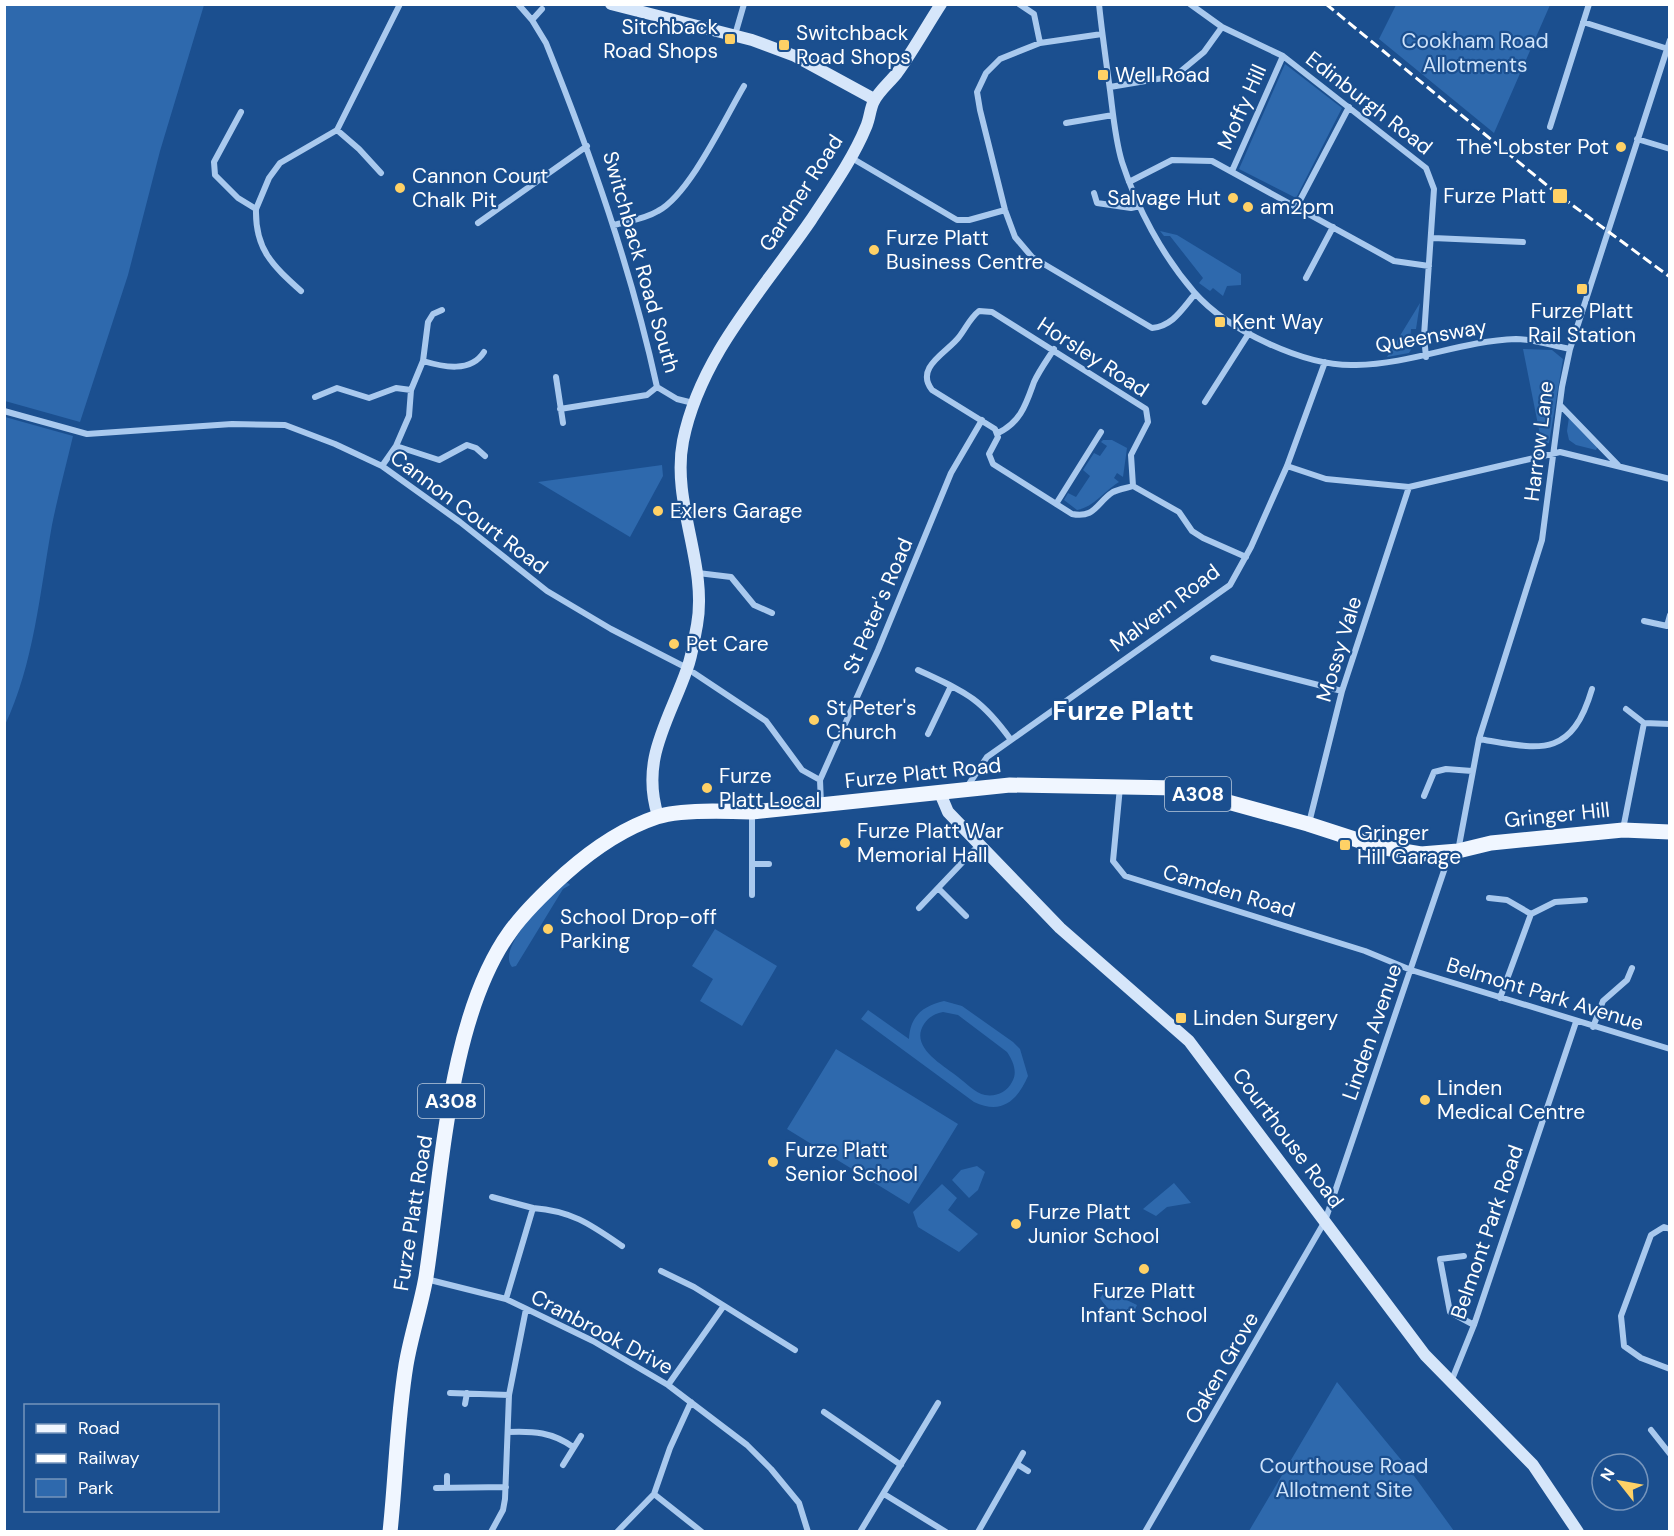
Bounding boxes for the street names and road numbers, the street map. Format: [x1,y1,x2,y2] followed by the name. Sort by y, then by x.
[1300,45,1438,161] street label: Edinburgh Road
[1211,60,1273,154] street label: Moffy Hill
[753,129,849,257] street label: Gardner Road
[596,148,686,376] street label: Switchback Road South
[1032,311,1154,403] street label: Horsley Road
[1373,312,1489,360] street label: Queensway
[1518,379,1560,503] street label: Harrow Lane
[384,443,554,581] street label: Cannon Court Road
[837,534,919,678] street label: St Peter's Road
[1104,558,1226,658] street label: Malvern Road
[1310,593,1368,705] street label: Mossy Vale
[843,751,1003,795] street label: Furze Platt Road
[1165,777,1231,811] road number: A308
[1503,796,1611,834] street label: Gringer Hill
[1159,858,1299,924] street label: Camden Road
[1443,951,1647,1037] street label: Belmont Park Avenue
[1336,960,1408,1104] street label: Linden Avenue
[1226,1062,1350,1214] street label: Courthouse Road
[418,1084,484,1118] road number: A308
[387,1133,439,1293] street label: Furze Platt Road
[1444,1141,1530,1323] street label: Belmont Park Road
[526,1283,678,1381] street label: Cranbrook Drive
[1179,1307,1265,1429] street label: Oaken Grove

